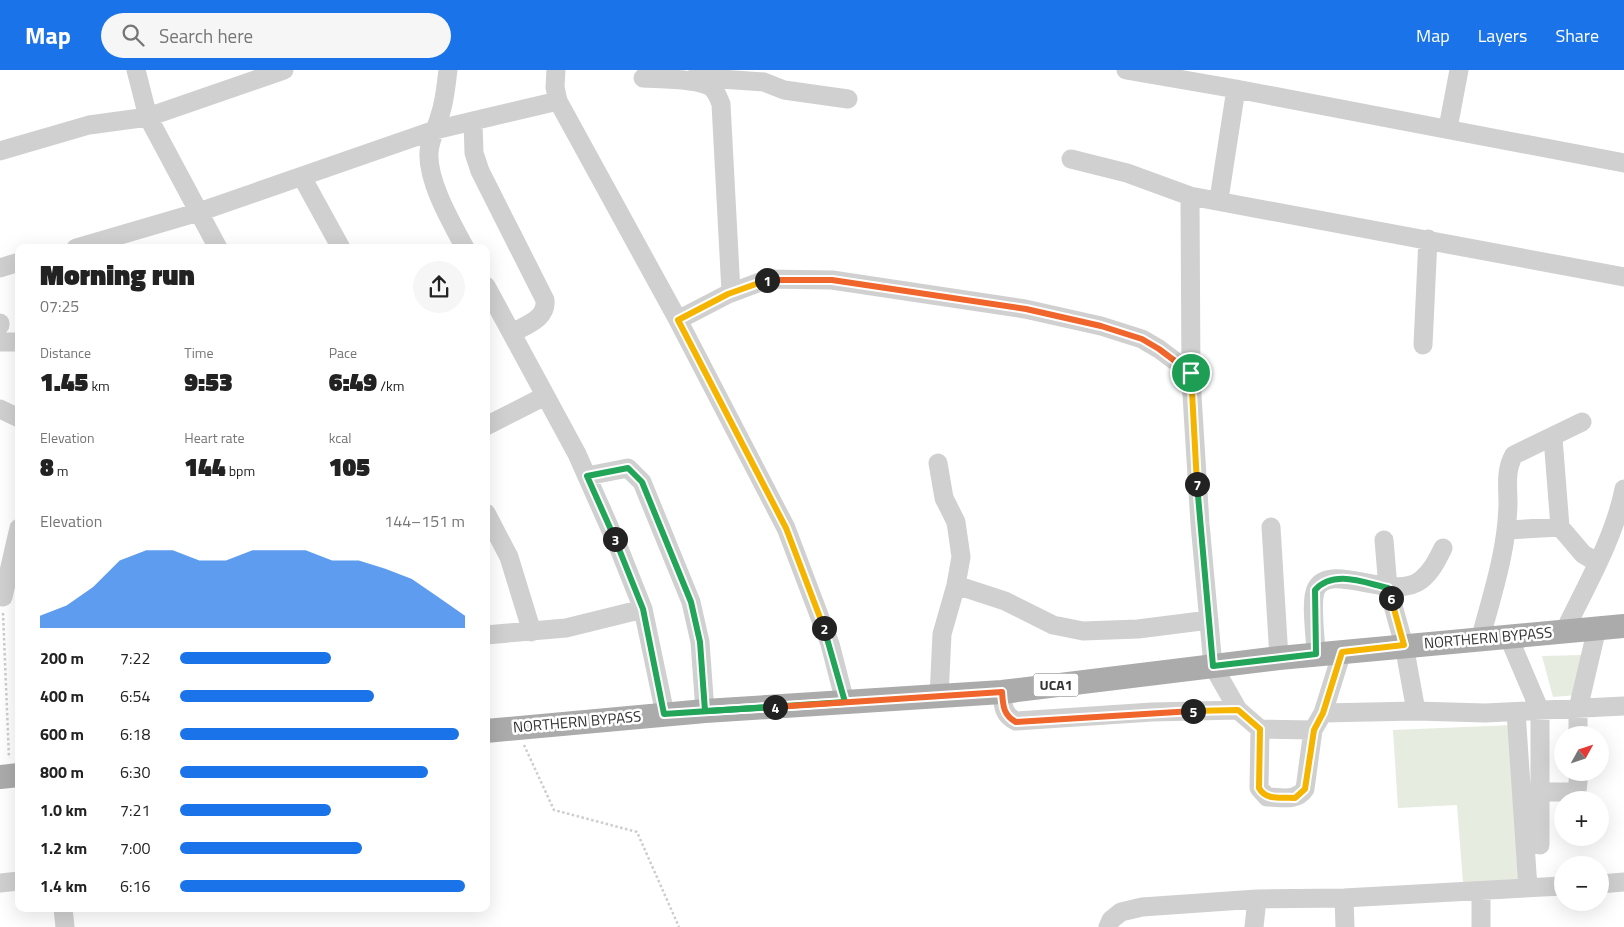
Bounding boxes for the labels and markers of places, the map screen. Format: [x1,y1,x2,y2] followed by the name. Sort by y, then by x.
[754,268,780,292] pin: 1
[1170,352,1212,394] pin
[1184,472,1210,496] pin: 7
[602,526,628,552] pin: 3
[1378,586,1404,610] pin: 6
[812,616,836,640] pin: 2
[762,694,788,720] pin: 4
[1180,698,1206,724] pin: 5

